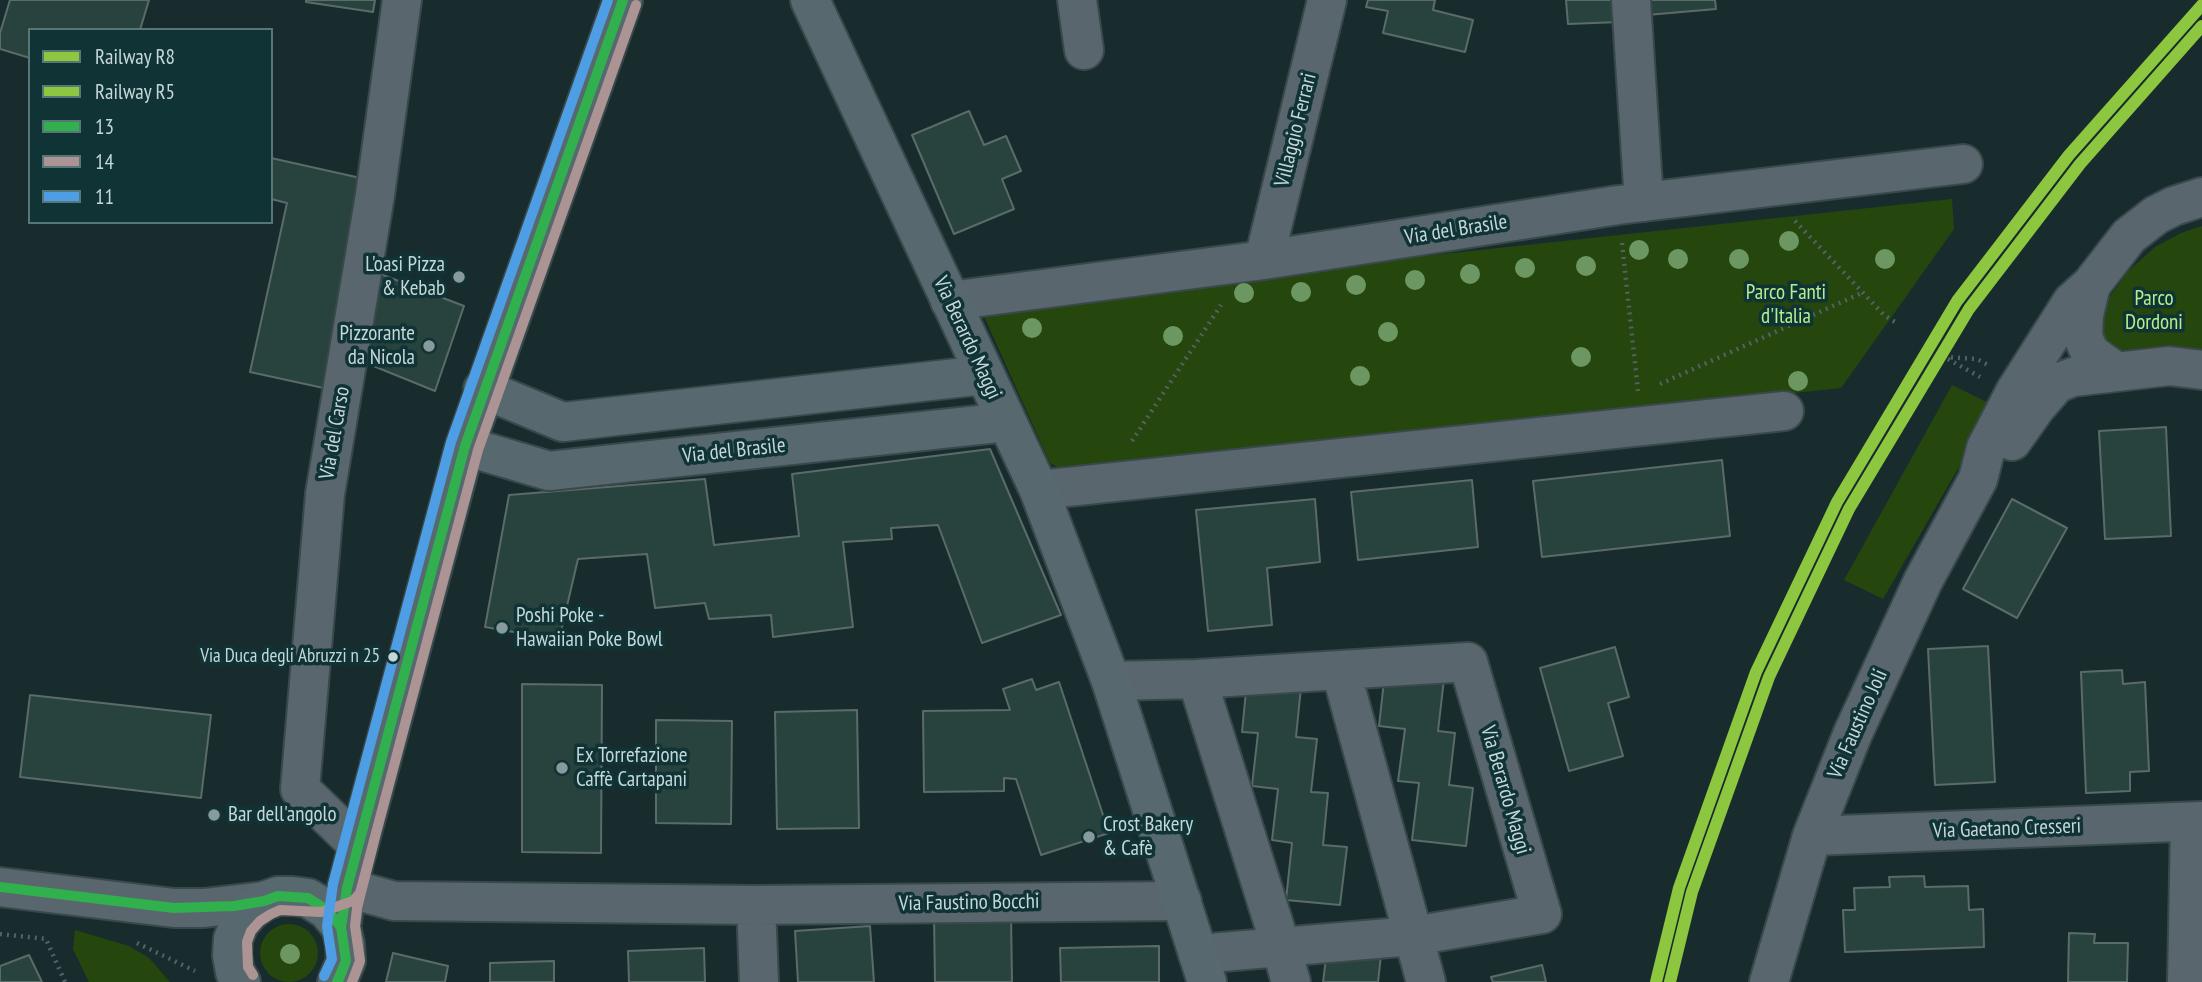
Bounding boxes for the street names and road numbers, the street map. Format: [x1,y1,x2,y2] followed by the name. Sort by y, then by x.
[1270,71,1322,189] street label: Villaggio Ferrari
[1403,209,1509,251] street label: Via del Brasile
[928,273,1006,403] street label: Via Berardo Maggi
[314,385,356,481] street label: Via del Carso
[681,433,787,469] street label: Via del Brasile
[1823,665,1893,783] street label: Via Faustino Joli
[1475,723,1535,857] street label: Via Berardo Maggi
[1932,814,2082,844] street label: Via Gaetano Cresseri
[898,889,1040,917] street label: Via Faustino Bocchi

